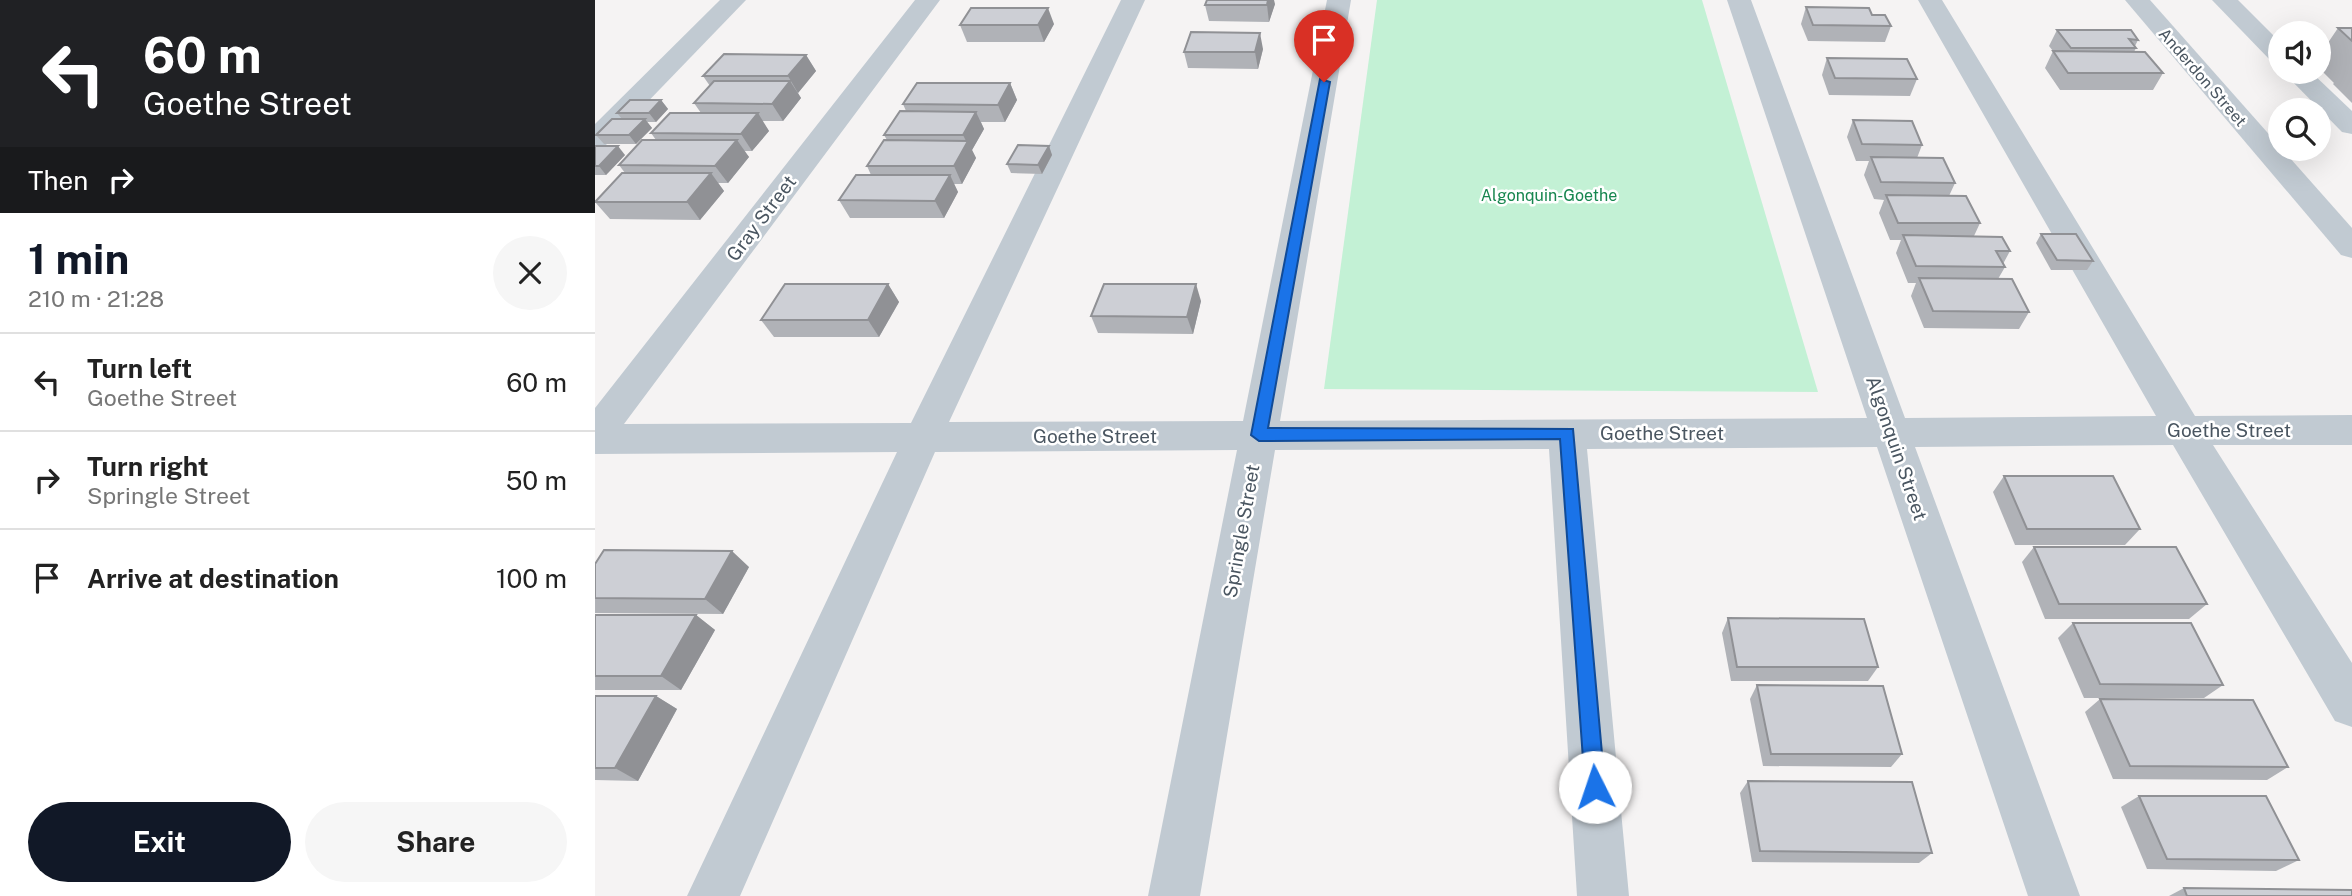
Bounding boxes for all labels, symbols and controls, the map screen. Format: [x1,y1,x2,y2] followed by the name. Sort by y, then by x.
[1294,10,1354,82] pin
[1305,21,1343,59] icon: arrive
[2268,21,2331,161] map controls
[2268,21,2331,84] button: sound
[2155,24,2250,130] street label: Anderdon Street
[143,26,262,84] text: 60 m
[28,28,119,119] icon: left
[143,85,352,122] text: Goethe Street
[2268,98,2331,161] button: search
[102,161,140,199] icon: right
[28,165,88,196] text: Then
[722,171,800,265] street label: Gray Street
[1481,186,1617,205] park label: Algonquin-Goethe
[28,234,129,283] text: 1 min
[493,236,567,310] button: close
[28,285,164,312] text: 210 m · 21:28
[87,353,192,384] text: Turn left
[28,363,66,401] icon: left
[506,367,567,398] text: 60 m
[1862,373,1932,523] street label: Algonquin Street
[87,384,237,411] text: Goethe Street
[2167,419,2291,441] street label: Goethe Street
[1600,422,1724,444] street label: Goethe Street
[1033,425,1157,447] street label: Goethe Street
[87,451,209,482] text: Turn right
[28,461,66,499] icon: right
[1218,463,1264,599] street label: Springle Street
[506,465,567,496] text: 50 m
[87,482,251,509] text: Springle Street
[28,559,66,597] icon: arrive
[87,563,339,594] text: Arrive at destination
[496,563,567,594] text: 100 m
[1558,750,1632,824] position arrow
[28,802,291,882] button: Exit
[305,802,567,882] button: Share

